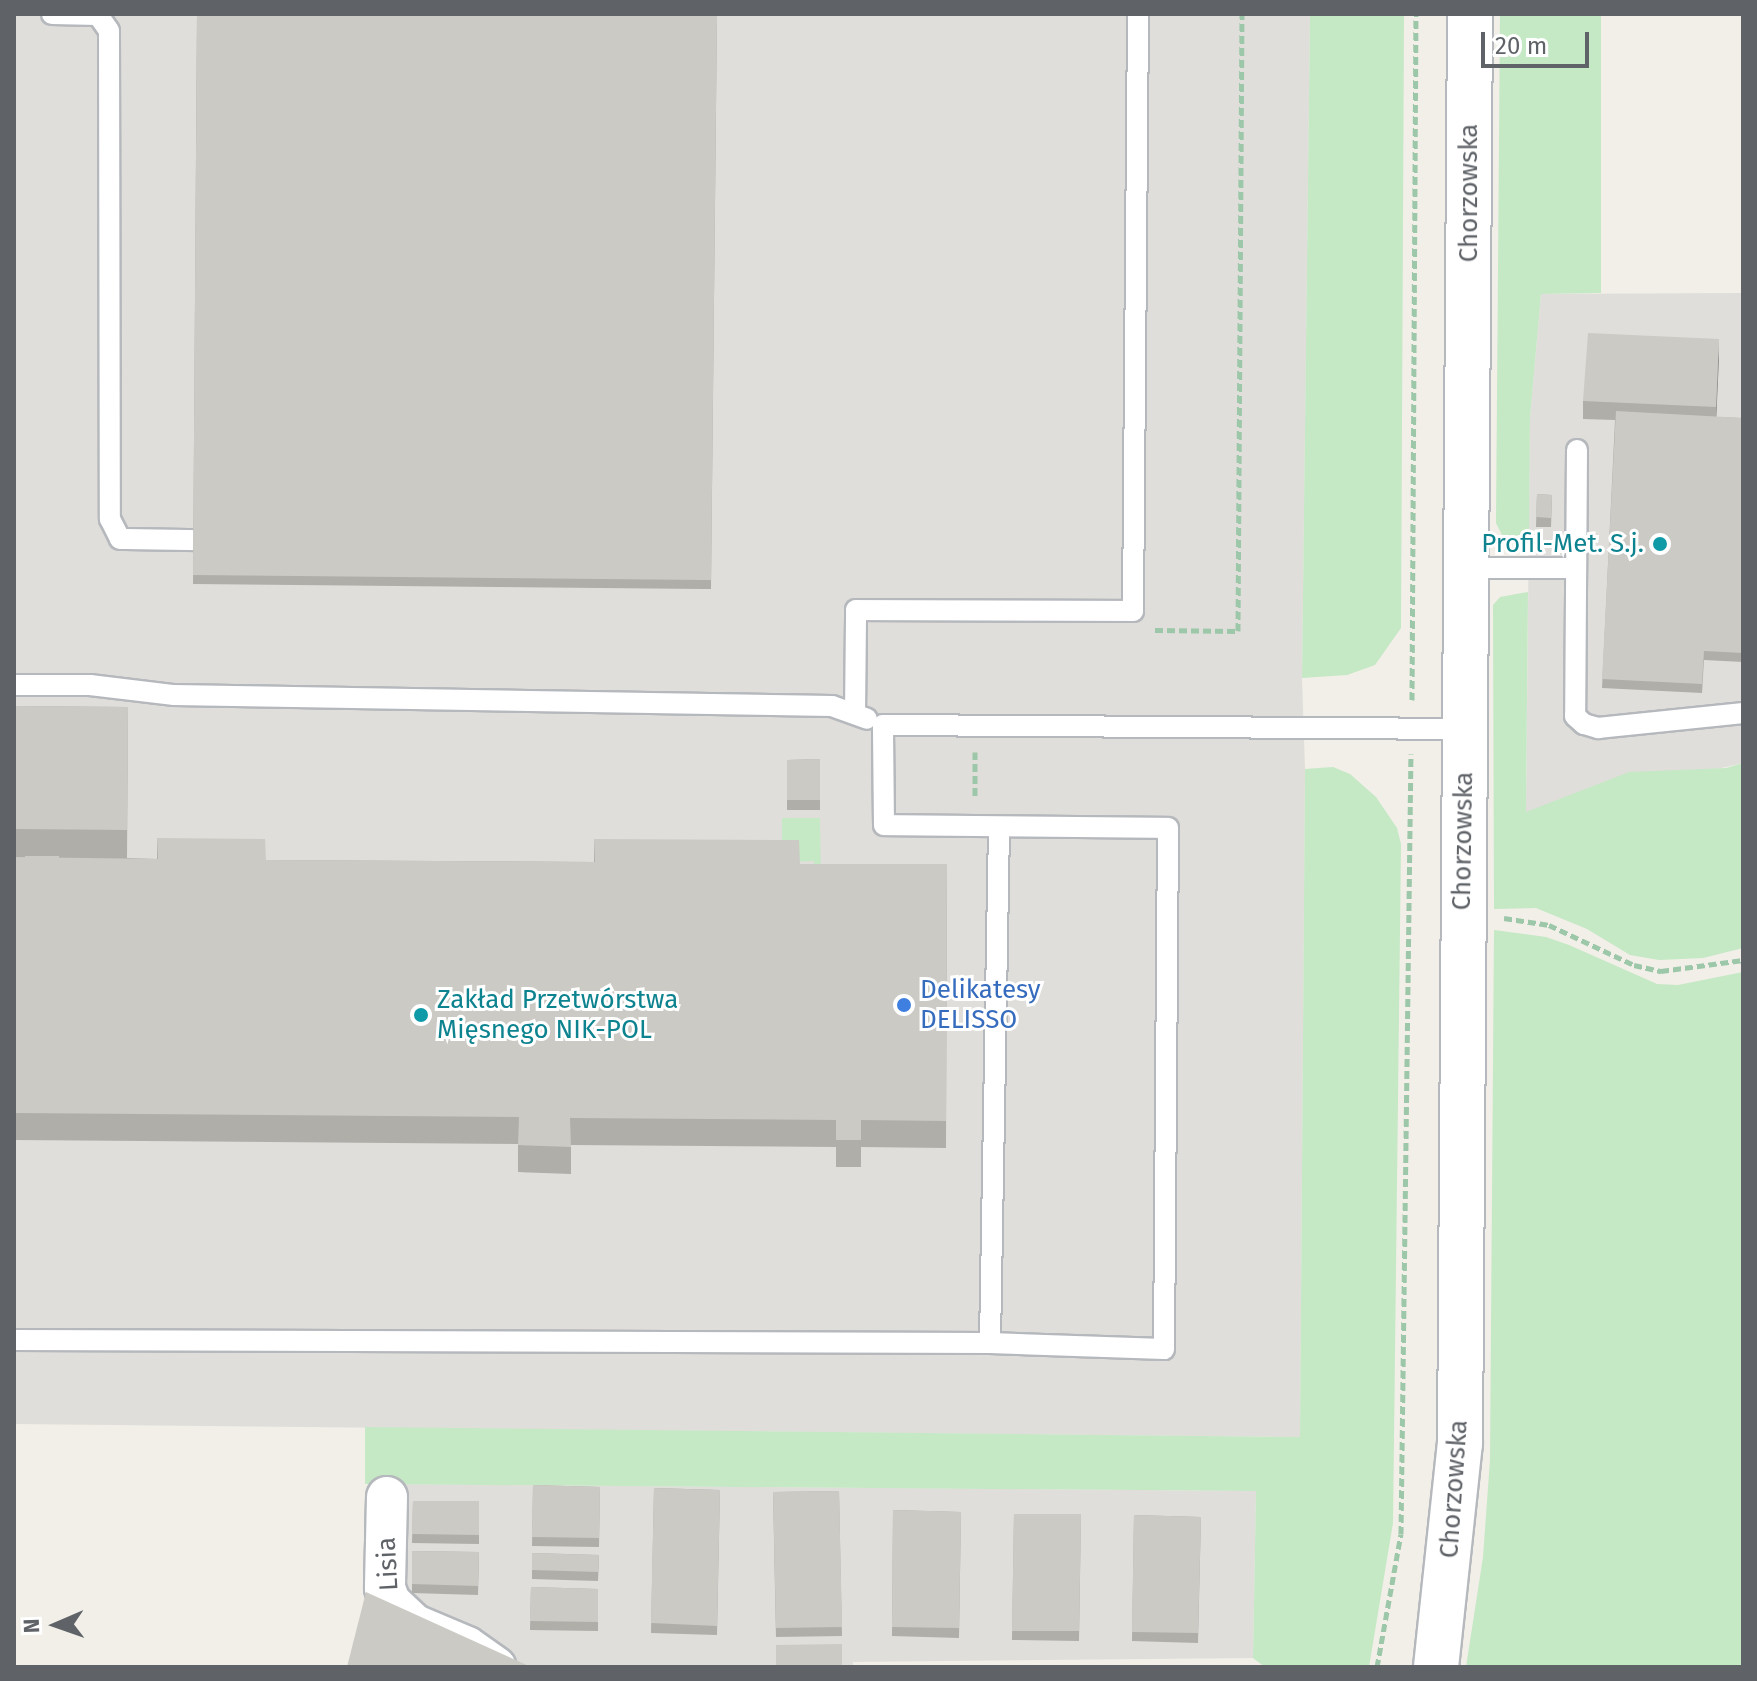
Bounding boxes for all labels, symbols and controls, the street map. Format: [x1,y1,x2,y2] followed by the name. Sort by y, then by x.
[1485,16,1593,66] scale bar
[1495,32,1547,60] text: 20 m
[1453,124,1485,262] street label: Chorzowska
[1481,528,1644,560] place label: Profil-Met. S.j.
[1651,535,1669,553] marker: Profil-Met. S.j.
[1446,771,1480,911] street label: Chorzowska
[920,974,1041,1036] place label: Delikatesy DELISSO
[437,984,678,1046] place label: Zakład Przetwórstwa Mięsnego NIK-POL
[895,996,913,1014] marker: Delikatesy DELISSO
[412,1006,430,1024] marker: Zakład Przetwórstwa Mięsnego NIK-POL
[1434,1419,1474,1559] street label: Chorzowska
[371,1536,405,1592] street label: Lisia
[16,1585,96,1665] north arrow
[18,1618,45,1634] text: N

